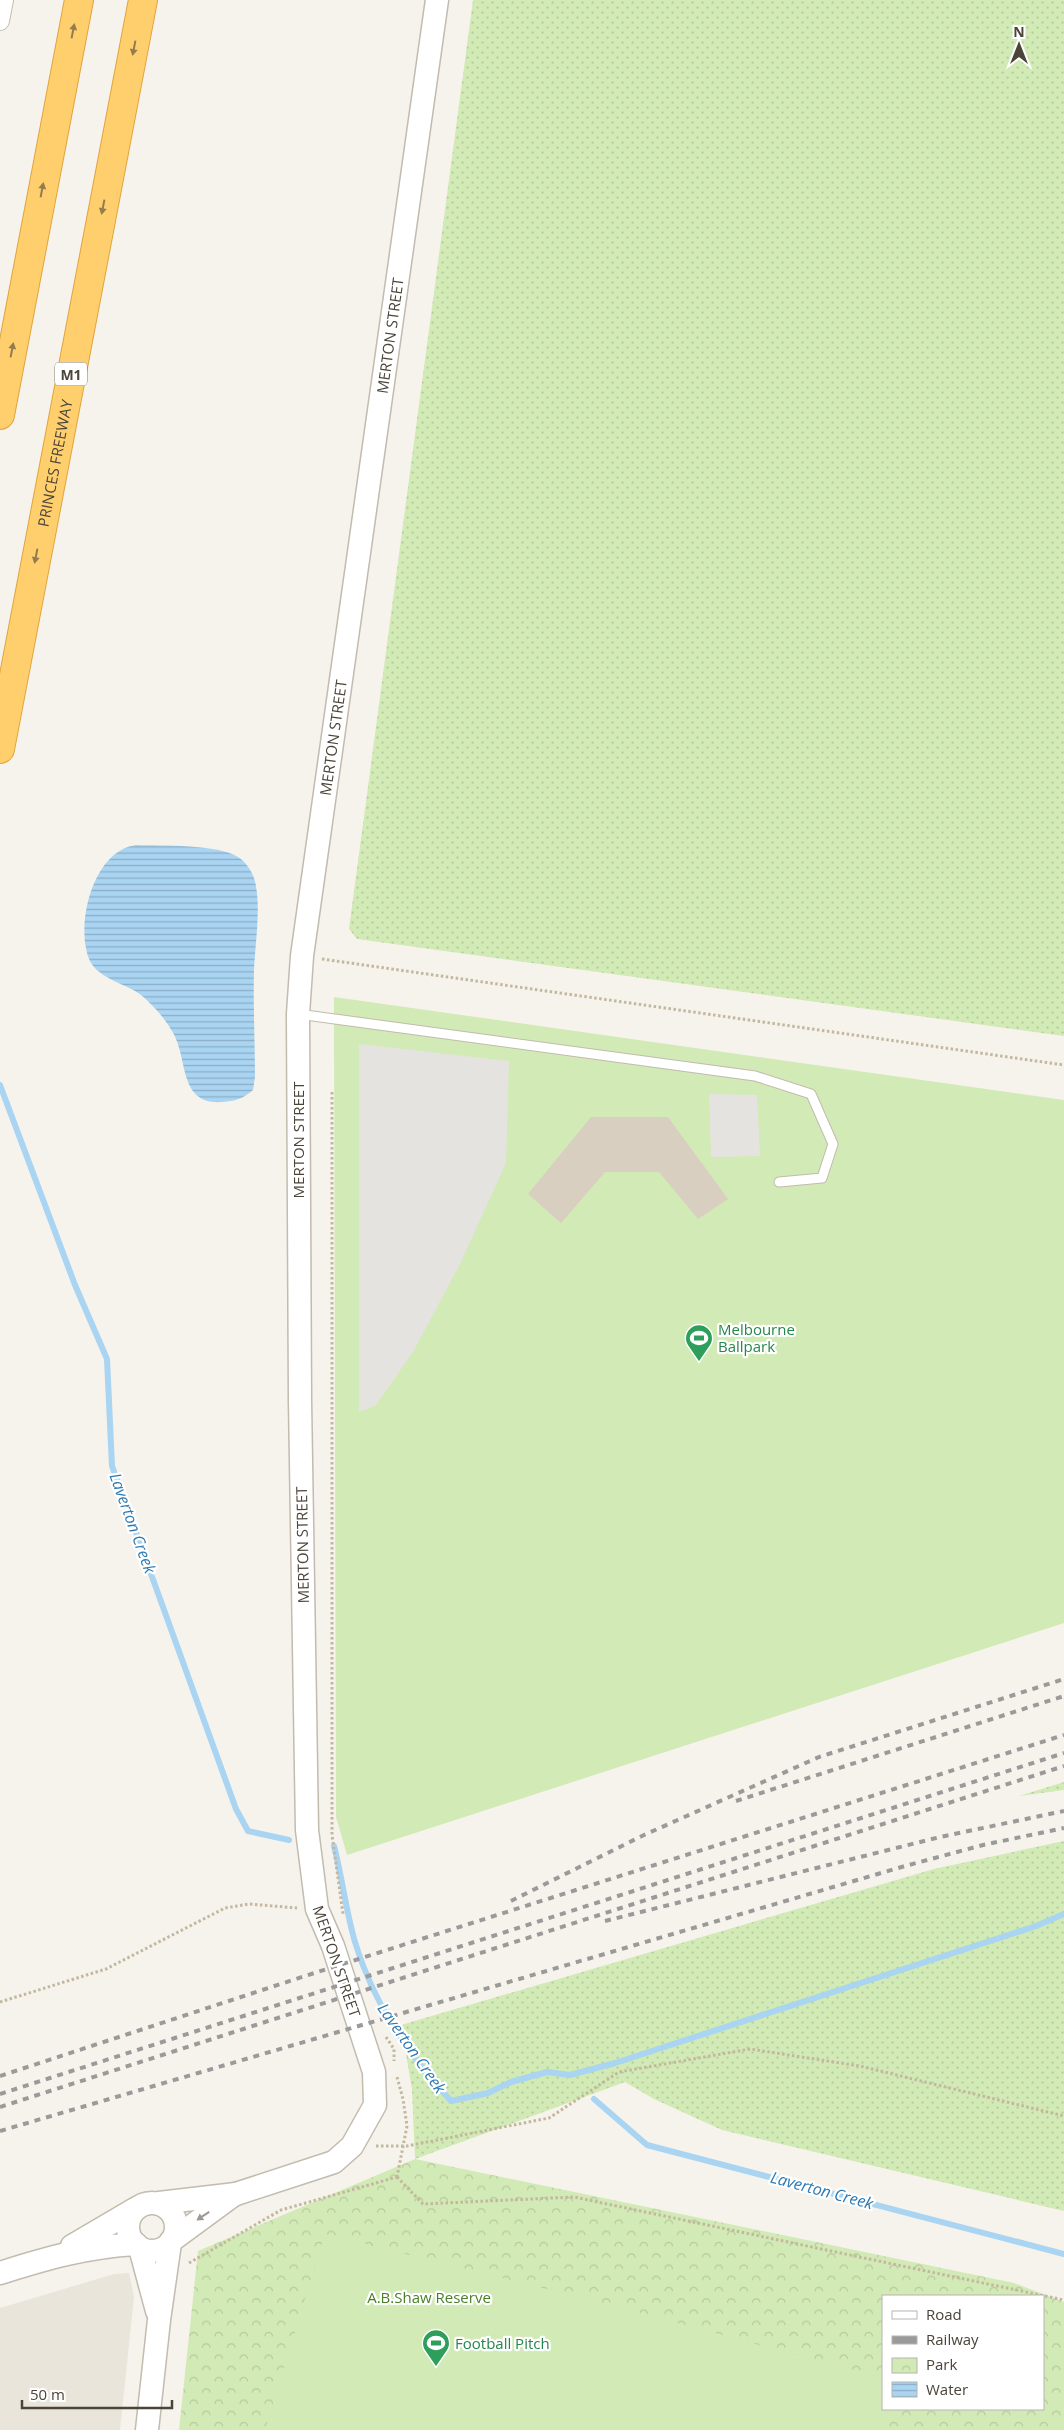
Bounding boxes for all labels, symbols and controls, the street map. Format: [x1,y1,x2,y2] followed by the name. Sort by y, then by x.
[994,20,1044,70] north arrow
[1013,22,1025,41] text: N
[69,23,77,39] one-way arrow
[129,40,137,56] one-way arrow
[38,183,46,198] one-way arrow
[99,200,107,215] one-way arrow
[372,275,408,395] street label: MERTON STREET
[9,342,17,358] one-way arrow
[55,362,87,386] road number: M1
[33,397,77,528] street label: PRINCES FREEWAY
[32,549,40,565] one-way arrow
[315,678,351,797] street label: MERTON STREET
[288,1081,308,1198] street label: MERTON STREET
[718,1319,795,1356] place label: Melbourne Ballpark
[684,1323,714,1362] sports icon: Melbourne Ballpark
[105,1470,162,1577] water label: Laverton Creek
[291,1486,313,1604] street label: MERTON STREET
[309,1902,366,2020] street label: MERTON STREET
[373,1998,452,2098] water label: Laverton Creek
[768,2166,877,2215] water label: Laverton Creek
[197,2212,210,2221] one-way arrow
[367,2287,491,2307] park label: A.B.Shaw Reserve
[882,2295,1044,2410] legend
[926,2304,962,2324] text: Road
[421,2328,451,2367] sports icon: Football Pitch
[926,2329,979,2349] text: Railway
[455,2333,550,2353] place label: Football Pitch
[926,2354,957,2374] text: Park
[22,2378,172,2410] scale bar
[926,2379,968,2399] text: Water
[30,2384,65,2404] text: 50 m

